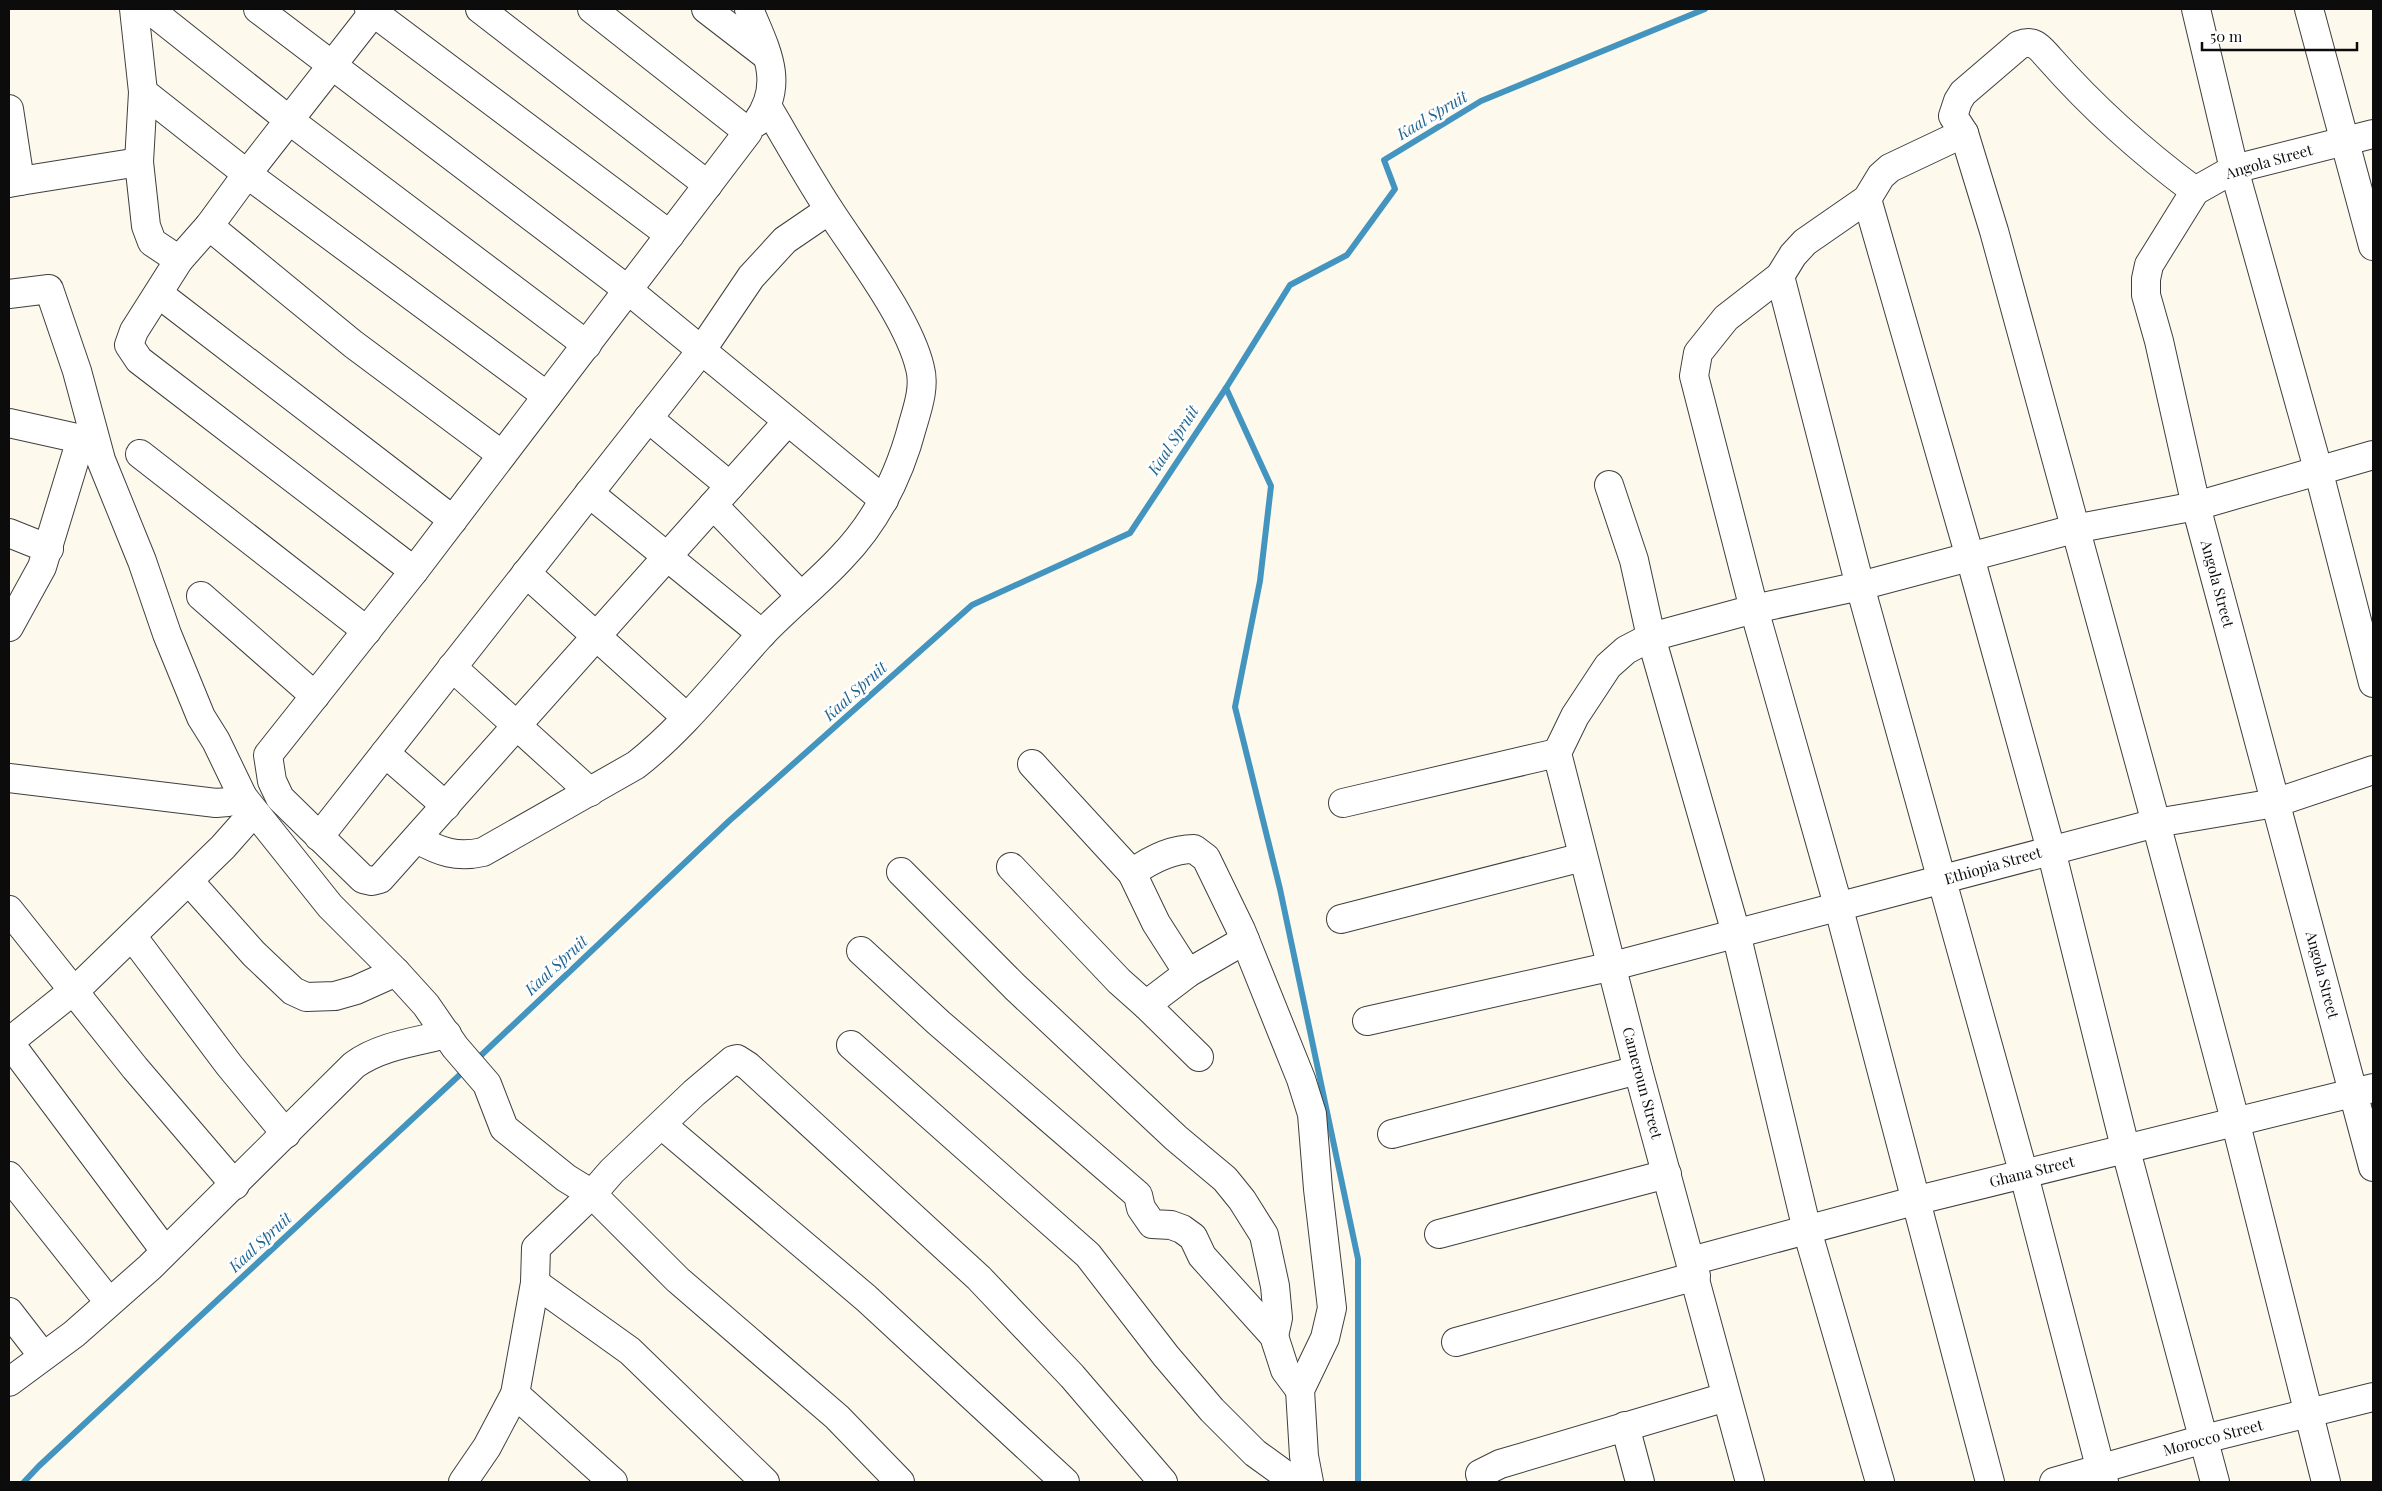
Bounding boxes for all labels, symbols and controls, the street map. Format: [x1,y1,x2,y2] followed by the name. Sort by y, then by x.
[2202,20,2357,52] scale bar
[2210,26,2243,46] text: 50 m
[1392,85,1471,144] water label: Kaal Spruit
[2222,139,2315,183] street label: Angola Street
[1142,400,1203,479] water label: Kaal Spruit
[2196,537,2239,630] street label: Angola Street
[818,656,891,725] water label: Kaal Spruit
[1942,841,2044,888] street label: Ethiopia Street
[2301,928,2344,1021] street label: Angola Street
[519,930,592,1000] water label: Kaal Spruit
[1618,1025,1668,1142] street label: Cameroun Street
[1987,1151,2077,1191] street label: Ghana Street
[223,1207,296,1277] water label: Kaal Spruit
[2161,1414,2265,1460] street label: Morocco Street

